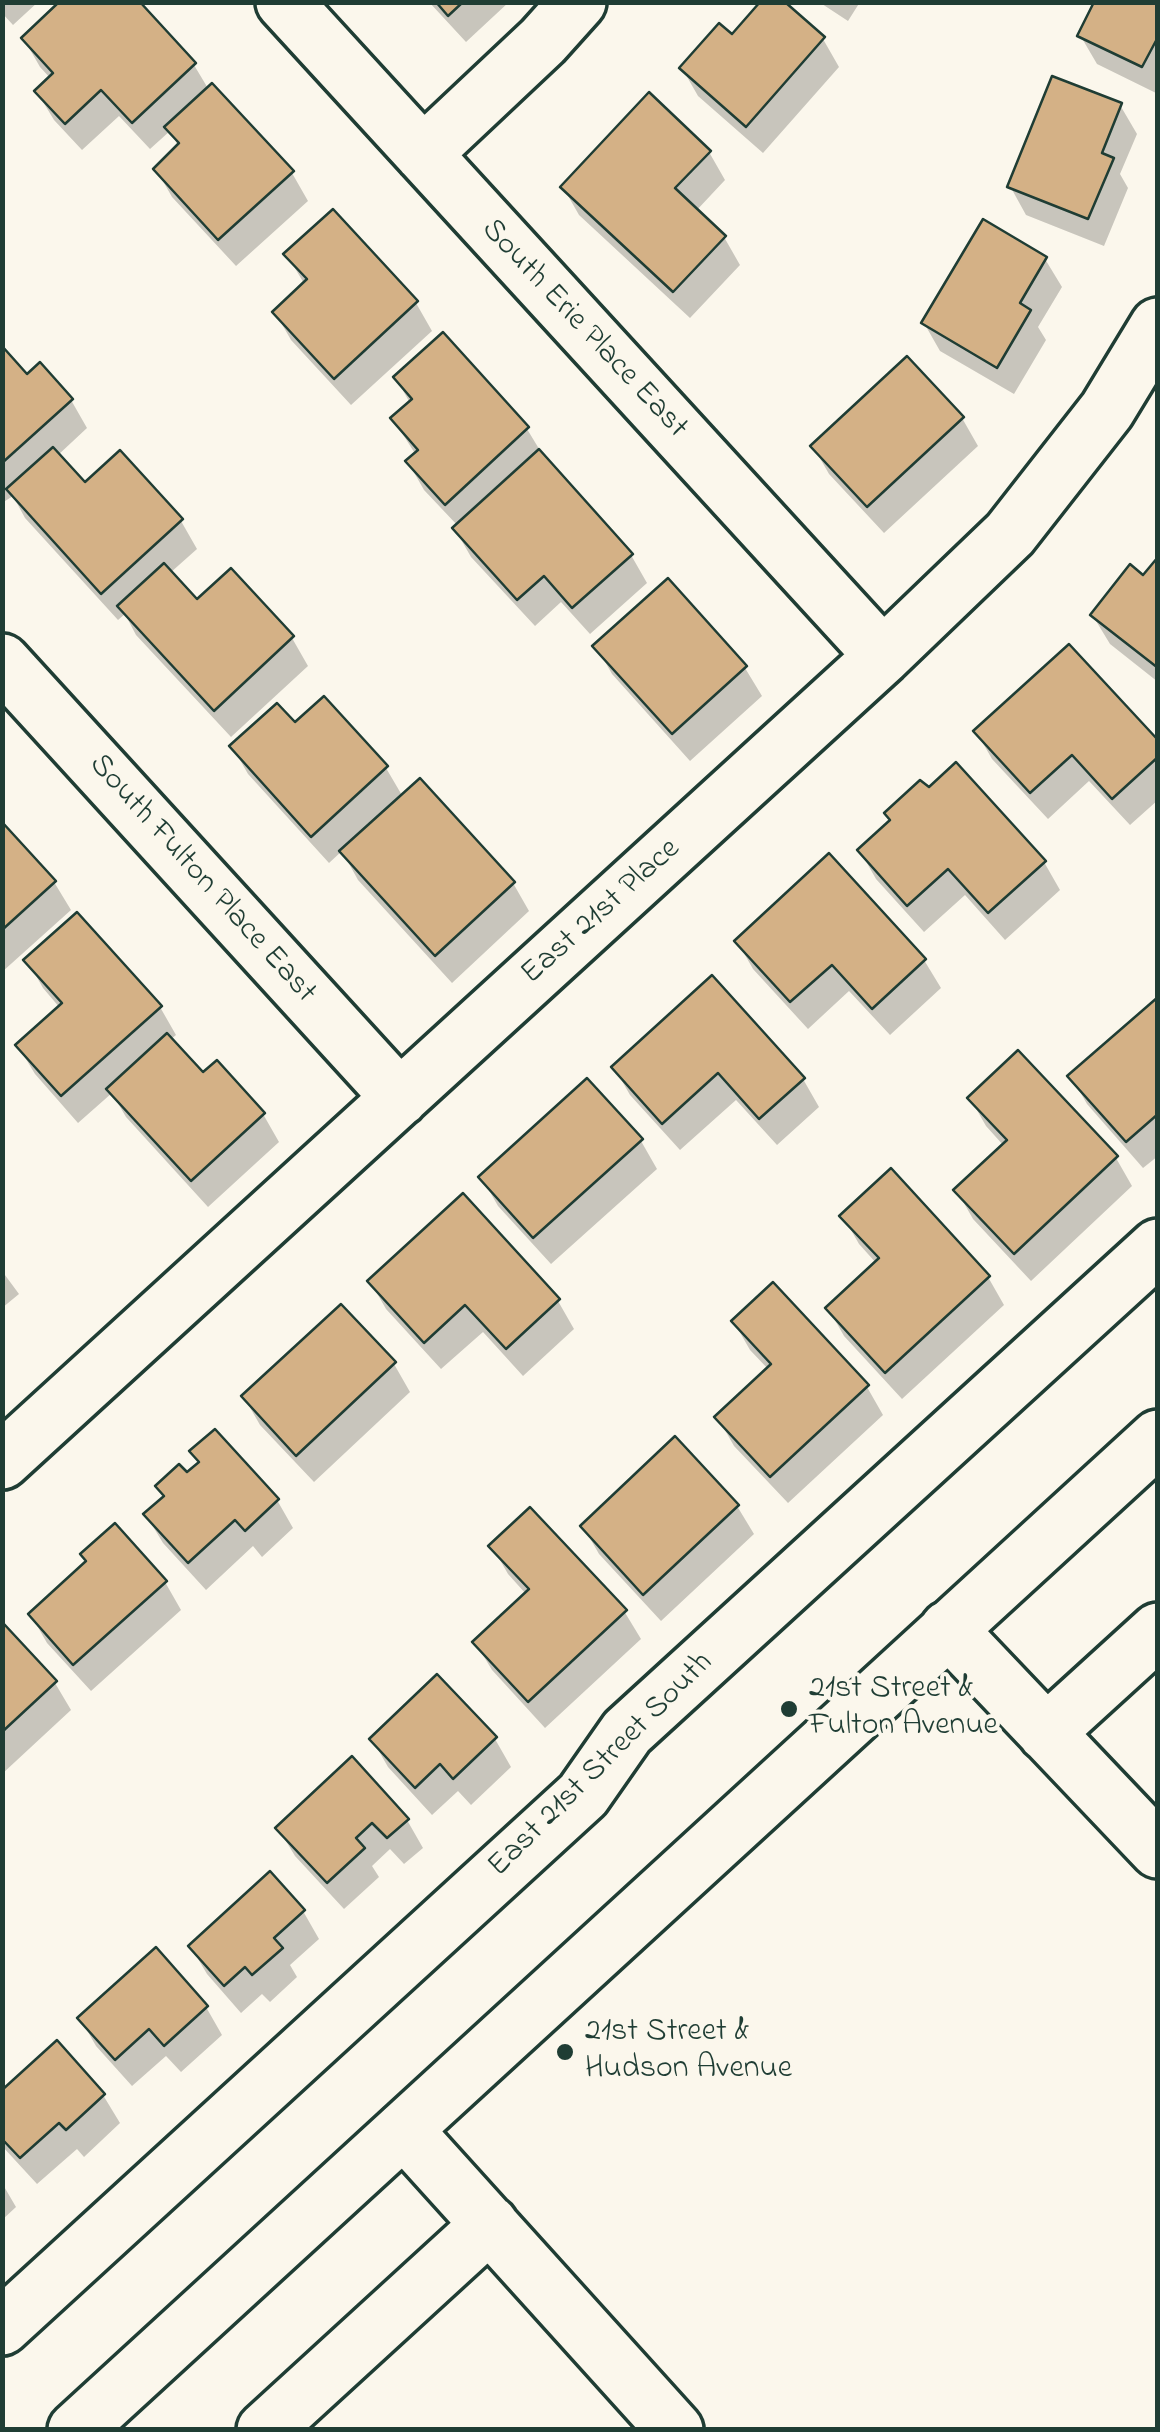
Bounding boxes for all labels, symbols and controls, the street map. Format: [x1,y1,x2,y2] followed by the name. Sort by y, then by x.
[471,212,695,448] street label: South Erie Place East
[79,747,323,1013] street label: South Fulton Place East
[515,832,689,994] street label: East 21st Place
[481,1645,723,1887] street label: East 21st Street South
[809,1672,998,1747] place label: 21st Street & Fulton Avenue
[778,1698,800,1720] marker: 21st Street & Fulton Avenue
[585,2015,792,2090] place label: 21st Street & Hudson Avenue
[554,2041,576,2063] marker: 21st Street & Hudson Avenue

